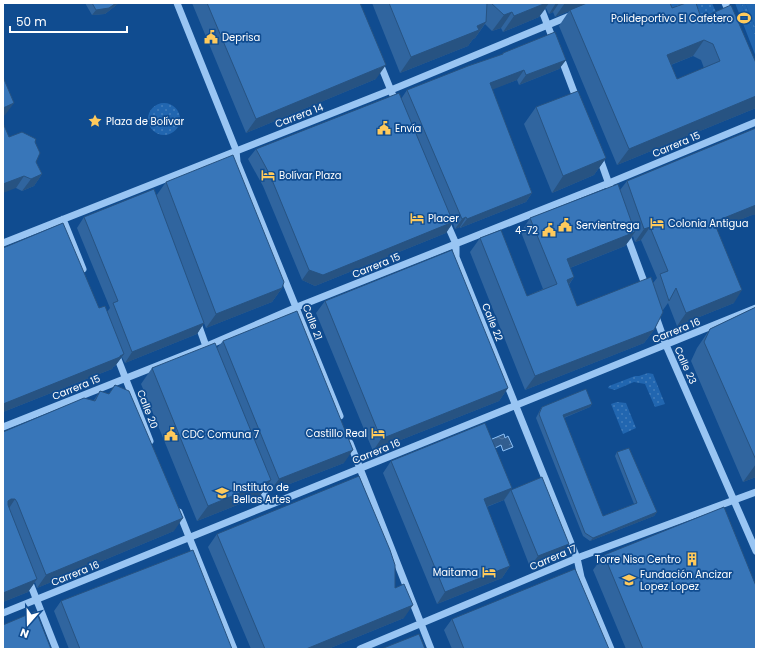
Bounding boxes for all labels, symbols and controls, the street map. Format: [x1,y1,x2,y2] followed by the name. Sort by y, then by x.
[10,8,127,34] scale bar
[736,10,752,26] sports icon: Polideportivo El Cafetero
[611,11,733,26] place label: Polideportivo El Cafetero
[16,13,47,30] text: 50 m
[203,29,219,45] public building icon: Deprisa
[222,30,260,45] place label: Deprisa
[273,99,326,132] street label: Carrera 14
[87,113,103,129] place icon: Plaza de Bolívar
[106,114,184,129] place label: Plaza de Bolívar
[376,120,392,136] public building icon: Envía
[395,121,421,136] place label: Envía
[650,128,702,161] street label: Carrera 15
[260,167,276,183] hotel icon: Bolívar Plaza
[279,168,342,183] place label: Bolívar Plaza
[409,210,425,226] hotel icon: Placer
[428,211,459,226] place label: Placer
[649,215,665,231] hotel icon: Colonia Antigua
[668,216,748,231] place label: Colonia Antigua
[557,217,573,233] public building icon: Servientrega
[576,218,640,233] place label: Servientrega
[541,222,557,238] public building icon: 4-72
[515,223,538,238] place label: 4-72
[350,249,403,282] street label: Carrera 15
[478,301,507,344] street label: Calle 22
[299,302,326,342] street label: Calle 21
[650,314,703,347] street label: Carrera 16
[671,344,701,387] street label: Calle 23
[50,371,103,404] street label: Carrera 15
[133,388,162,431] street label: Calle 20
[370,425,386,441] hotel icon: Castillo Real
[163,426,179,442] public building icon: CDC Comuna 7
[306,426,367,441] place label: Castillo Real
[182,427,260,442] place label: CDC Comuna 7
[350,435,403,468] street label: Carrera 16
[233,480,290,507] place label: Instituto de Bellas Artes
[214,485,230,501] school or university icon: Instituto de Bellas Artes
[527,541,580,574] street label: Carrera 17
[684,551,700,567] building icon: Torre Nisa Centro
[595,552,681,567] place label: Torre Nisa Centro
[49,557,102,590] street label: Carrera 16
[481,564,497,580] hotel icon: Maitama
[433,565,478,580] place label: Maitama
[640,567,732,594] place label: Fundación Ancizar Lopez Lopez
[621,572,637,588] school or university icon: Fundación Ancizar Lopez Lopez
[8,604,48,644] north arrow
[18,624,31,642] text: N

